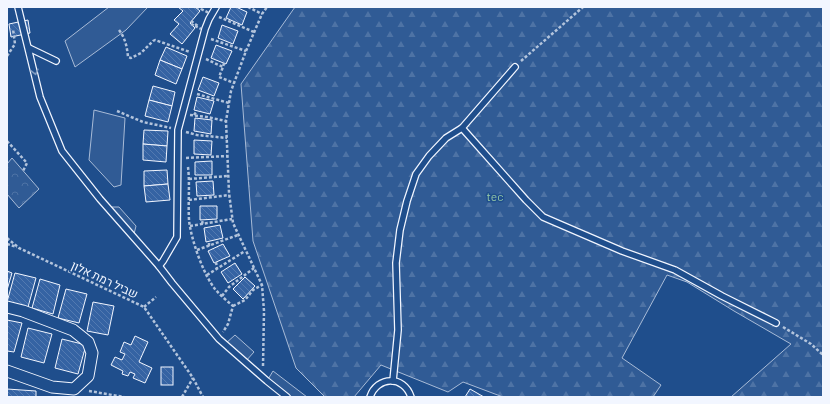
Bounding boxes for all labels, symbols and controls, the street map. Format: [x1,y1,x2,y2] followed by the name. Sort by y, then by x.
[30,69,38,75] one-way arrow
[487,189,503,203] park label: tec
[69,257,141,301] street label: שביל רמת אלון

